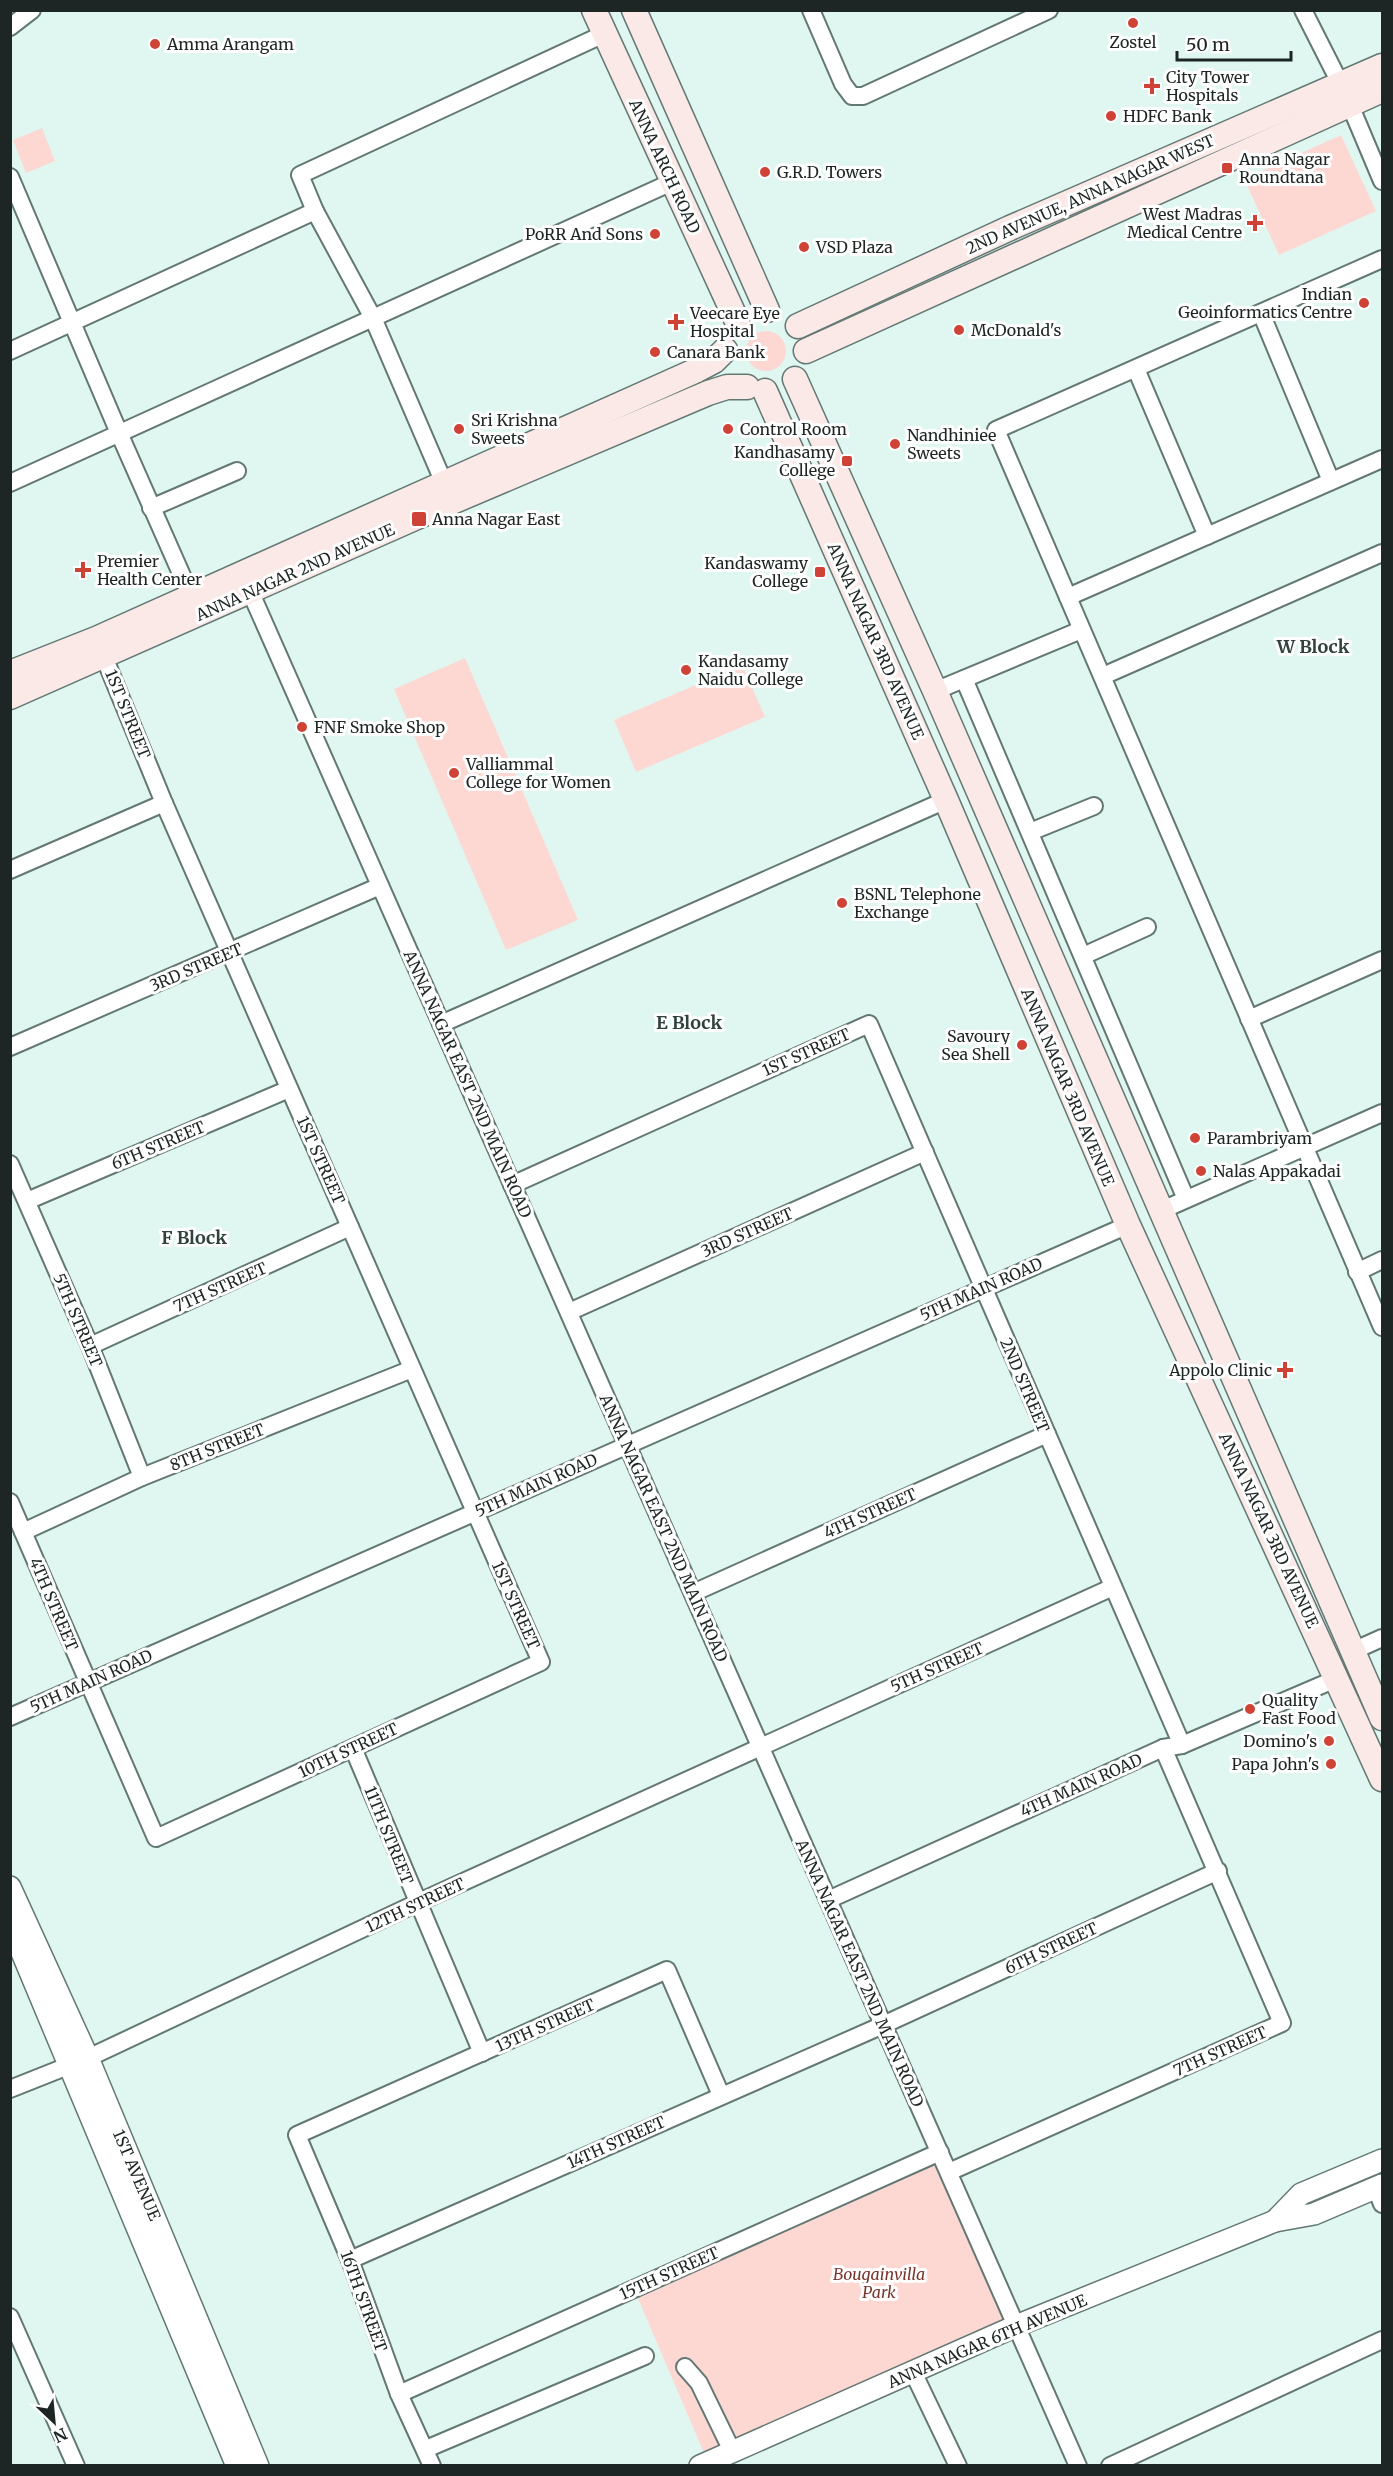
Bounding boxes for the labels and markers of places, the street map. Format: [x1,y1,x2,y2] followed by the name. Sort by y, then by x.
[1126,16,1140,30] marker: Zostel
[1110,32,1156,52] place label: Zostel
[166,34,294,54] place label: Amma Arangam
[148,37,162,51] marker: Amma Arangam
[1166,67,1250,105] place label: City Tower Hospitals
[1143,77,1161,95] marker: City Tower Hospitals
[1123,106,1213,126] place label: HDFC Bank
[1104,109,1118,123] marker: HDFC Bank
[1238,149,1330,187] place label: Anna Nagar Roundtana
[1220,161,1234,175] marker: Anna Nagar Roundtana
[777,162,882,182] place label: G.R.D. Towers
[758,165,772,179] marker: G.R.D. Towers
[1127,204,1242,242] place label: West Madras Medical Centre
[1246,214,1264,232] marker: West Madras Medical Centre
[525,224,643,244] place label: PoRR And Sons
[648,227,662,241] marker: PoRR And Sons
[815,237,893,257] place label: VSD Plaza
[797,240,811,254] marker: VSD Plaza
[1178,284,1352,322] place label: Indian Geoinformatics Centre
[1357,296,1371,310] marker: Indian Geoinformatics Centre
[689,303,780,341] place label: Veecare Eye Hospital
[667,313,685,331] marker: Veecare Eye Hospital
[971,320,1061,340] place label: McDonald's
[952,323,966,337] marker: McDonald's
[667,342,766,362] place label: Canara Bank
[648,345,662,359] marker: Canara Bank
[471,410,558,448] place label: Sri Krishna Sweets
[740,419,847,439] place label: Control Room
[452,422,466,436] marker: Sri Krishna Sweets
[721,422,735,436] marker: Control Room
[907,425,996,463] place label: Nandhiniee Sweets
[888,437,902,451] marker: Nandhiniee Sweets
[734,442,836,480] place label: Kandhasamy College
[840,454,854,468] marker: Kandhasamy College
[431,509,561,529] place label: Anna Nagar East
[410,510,428,528] marker: Anna Nagar East
[97,551,202,589] place label: Premier Health Center
[704,553,809,591] place label: Kandaswamy College
[74,561,92,579] marker: Premier Health Center
[813,565,827,579] marker: Kandaswamy College
[698,651,803,689] place label: Kandasamy Naidu College
[679,663,693,677] marker: Kandasamy Naidu College
[314,717,445,737] place label: FNF Smoke Shop
[295,720,309,734] marker: FNF Smoke Shop
[465,754,611,792] place label: Valliammal College for Women
[447,766,461,780] marker: Valliammal College for Women
[854,884,981,922] place label: BSNL Telephone Exchange
[835,896,849,910] marker: BSNL Telephone Exchange
[941,1026,1011,1064] place label: Savoury Sea Shell
[1015,1038,1029,1052] marker: Savoury Sea Shell
[1207,1128,1312,1148] place label: Parambriyam
[1188,1131,1202,1145] marker: Parambriyam
[1213,1161,1341,1181] place label: Nalas Appakadai
[1194,1164,1208,1178] marker: Nalas Appakadai
[1168,1360,1272,1380] place label: Appolo Clinic
[1276,1361,1294,1379] marker: Appolo Clinic
[1262,1690,1336,1728] place label: Quality Fast Food
[1243,1702,1257,1716] marker: Quality Fast Food
[1243,1731,1317,1751] place label: Domino's
[1322,1734,1336,1748] marker: Domino's
[1232,1754,1319,1774] place label: Papa John's
[1324,1757,1338,1771] marker: Papa John's

